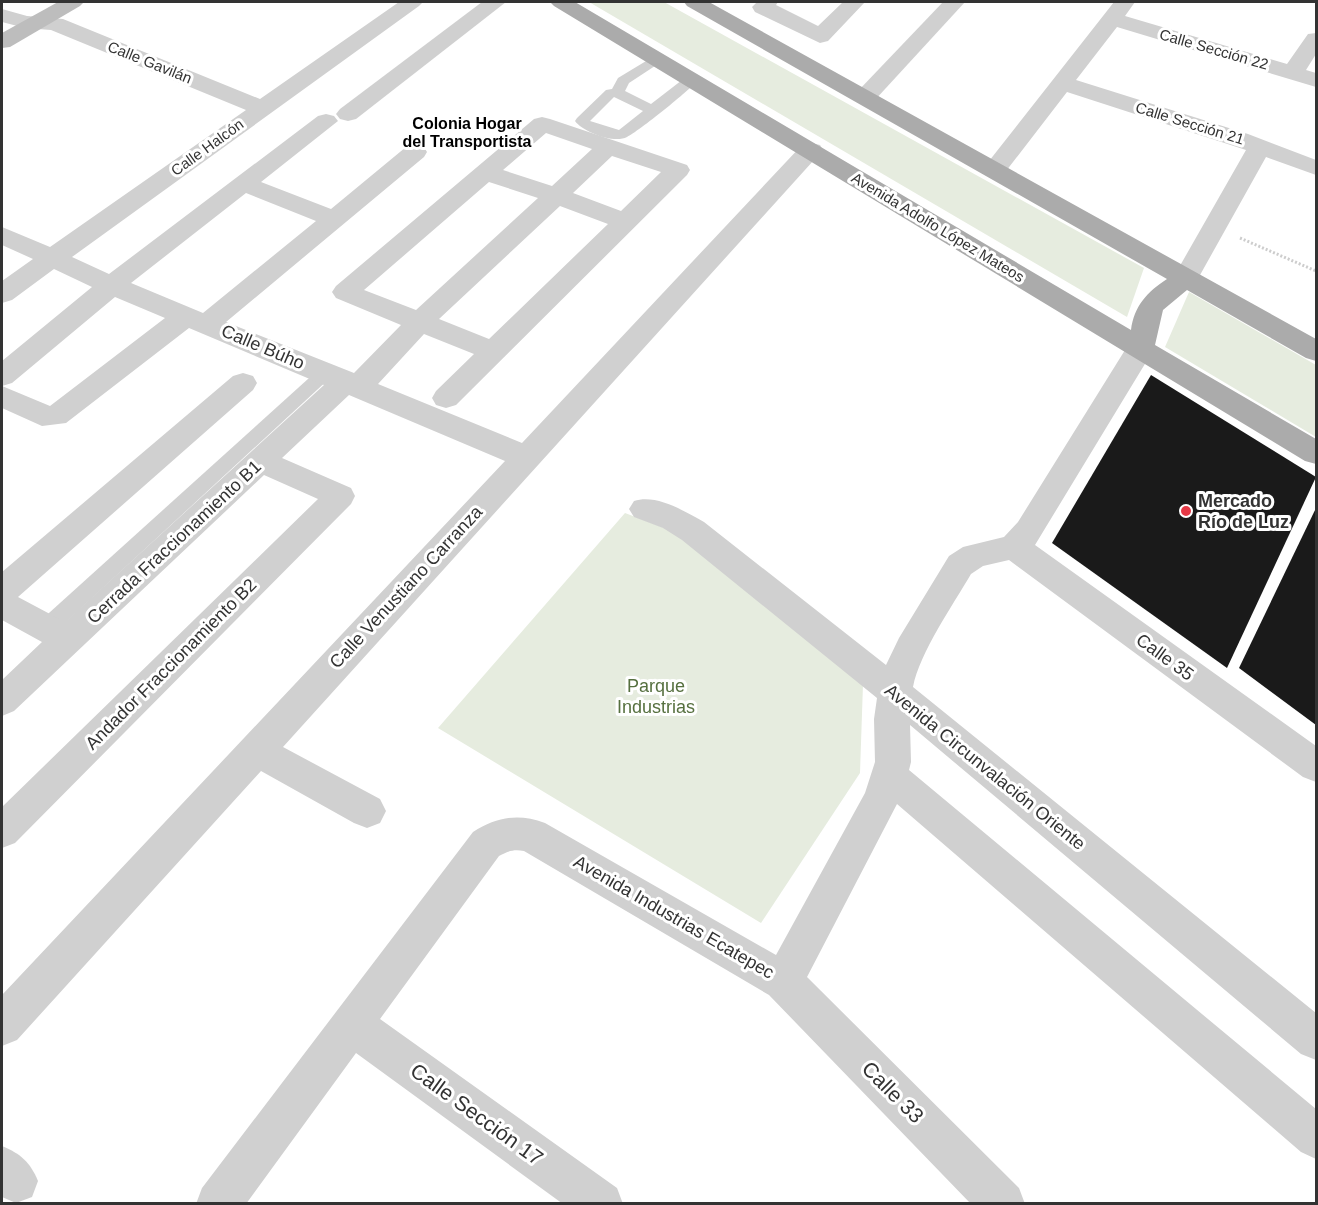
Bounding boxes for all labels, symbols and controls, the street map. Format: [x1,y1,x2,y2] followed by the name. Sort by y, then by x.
[1158,25,1270,73] street label: Calle Sección 22
[105,37,195,87] street label: Calle Gavilán
[1134,98,1246,148] street label: Calle Sección 21
[168,115,246,179] street label: Calle Halcón
[403,115,532,150] district label: Colonia Hogar del Transportista
[849,169,1027,285] street label: Avenida Adolfo López Mateos
[219,321,307,373] street label: Calle Búho
[83,456,265,628] street label: Cerrada Fraccionamiento B1
[1198,491,1289,532] place label: Mercado Río de Luz
[326,501,487,672] street label: Calle Venustiano Carranza
[1179,504,1193,518] marker: Mercado Río de Luz
[82,575,260,753] street label: Andador Fraccionamiento B2
[1132,629,1198,685] street label: Calle 35
[617,676,695,717] park label: Parque Industrias
[881,680,1089,854] street label: Avenida Circunvalación Oriente
[570,851,778,983] street label: Avenida Industrias Ecatepec
[858,1057,928,1127] street label: Calle 33
[406,1058,548,1170] street label: Calle Sección 17

